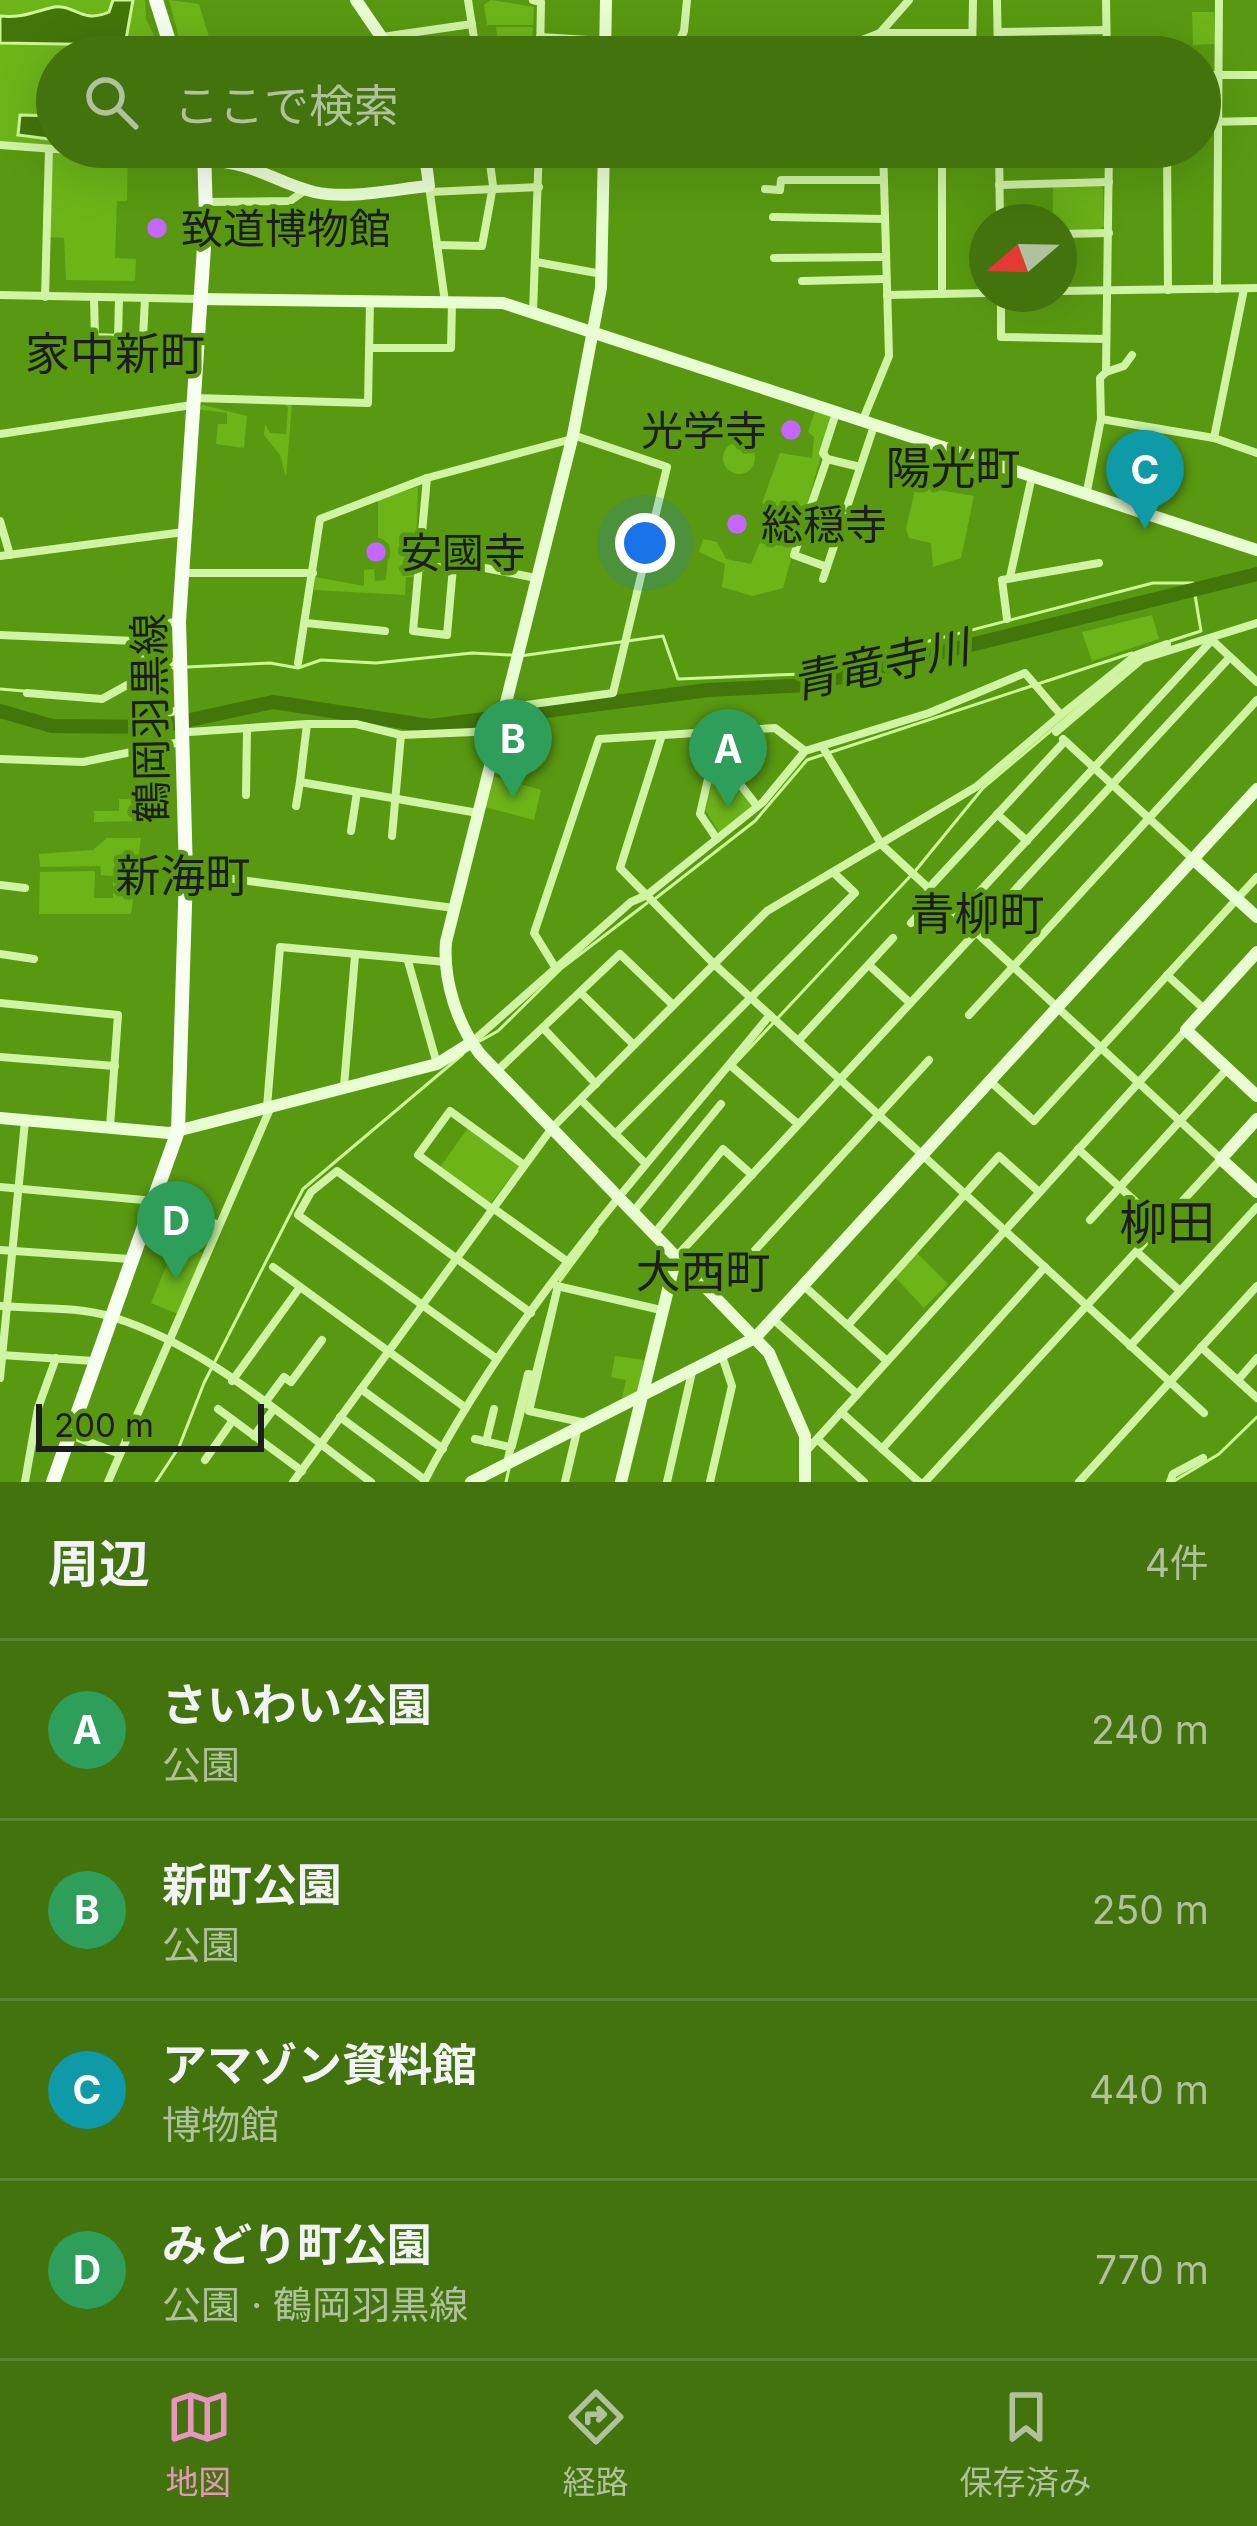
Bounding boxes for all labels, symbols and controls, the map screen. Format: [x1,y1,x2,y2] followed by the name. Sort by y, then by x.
[36,36,1221,168] search box
[78,69,144,135] icon: search
[174,78,399,133] text: ここで検索
[181,203,391,254] place label: 致道博物館
[969,204,1077,312] north arrow
[144,215,170,241] marker: 致道博物館
[25,326,205,381] district label: 家中新町
[641,405,767,456] place label: 光学寺
[778,417,804,443] marker: 光学寺
[1106,430,1184,529] pin: C
[885,440,1021,495] district label: 陽光町
[761,499,887,550] place label: 総穏寺
[724,511,750,537] marker: 総穏寺
[615,513,675,573] your location
[400,527,526,578] place label: 安國寺
[363,539,389,565] marker: 安國寺
[123,613,177,823] street label: 鶴岡羽黒線
[786,618,978,710] water label: 青竜寺川
[474,699,552,798] pin: B
[689,709,767,808] pin: A
[115,848,251,903] district label: 新海町
[909,886,1045,941] district label: 青柳町
[137,1181,215,1280] pin: D
[1119,1193,1215,1252] district label: 柳田
[635,1244,771,1299] district label: 大西町
[36,1398,264,1451] scale bar
[54,1405,154,1445] text: 200 m
[48,1533,150,1594] text: 周辺
[1145,1539,1209,1586] text: 4件
[162,1677,432,1732] text: さいわい公園
[72,1706,102,1753] text: A
[1091,1706,1209,1753] text: 240 m
[162,1741,240,1788] text: 公園
[162,1857,342,1912] text: 新町公園
[74,1886,100,1933] text: B
[1092,1886,1209,1933] text: 250 m
[162,1921,240,1968] text: 公園
[162,2037,477,2092] text: アマゾン資料館
[73,2066,101,2113] text: C
[1089,2066,1209,2113] text: 440 m
[162,2101,279,2148] text: 博物館
[162,2217,432,2272] text: みどり町公園
[73,2246,101,2293] text: D
[1095,2246,1209,2293] text: 770 m
[162,2281,468,2328] text: 公園 · 鶴岡羽黒線
[166,2384,232,2504] tab: 地図
[563,2384,629,2504] tab: 経路
[960,2384,1092,2504] tab: 保存済み

